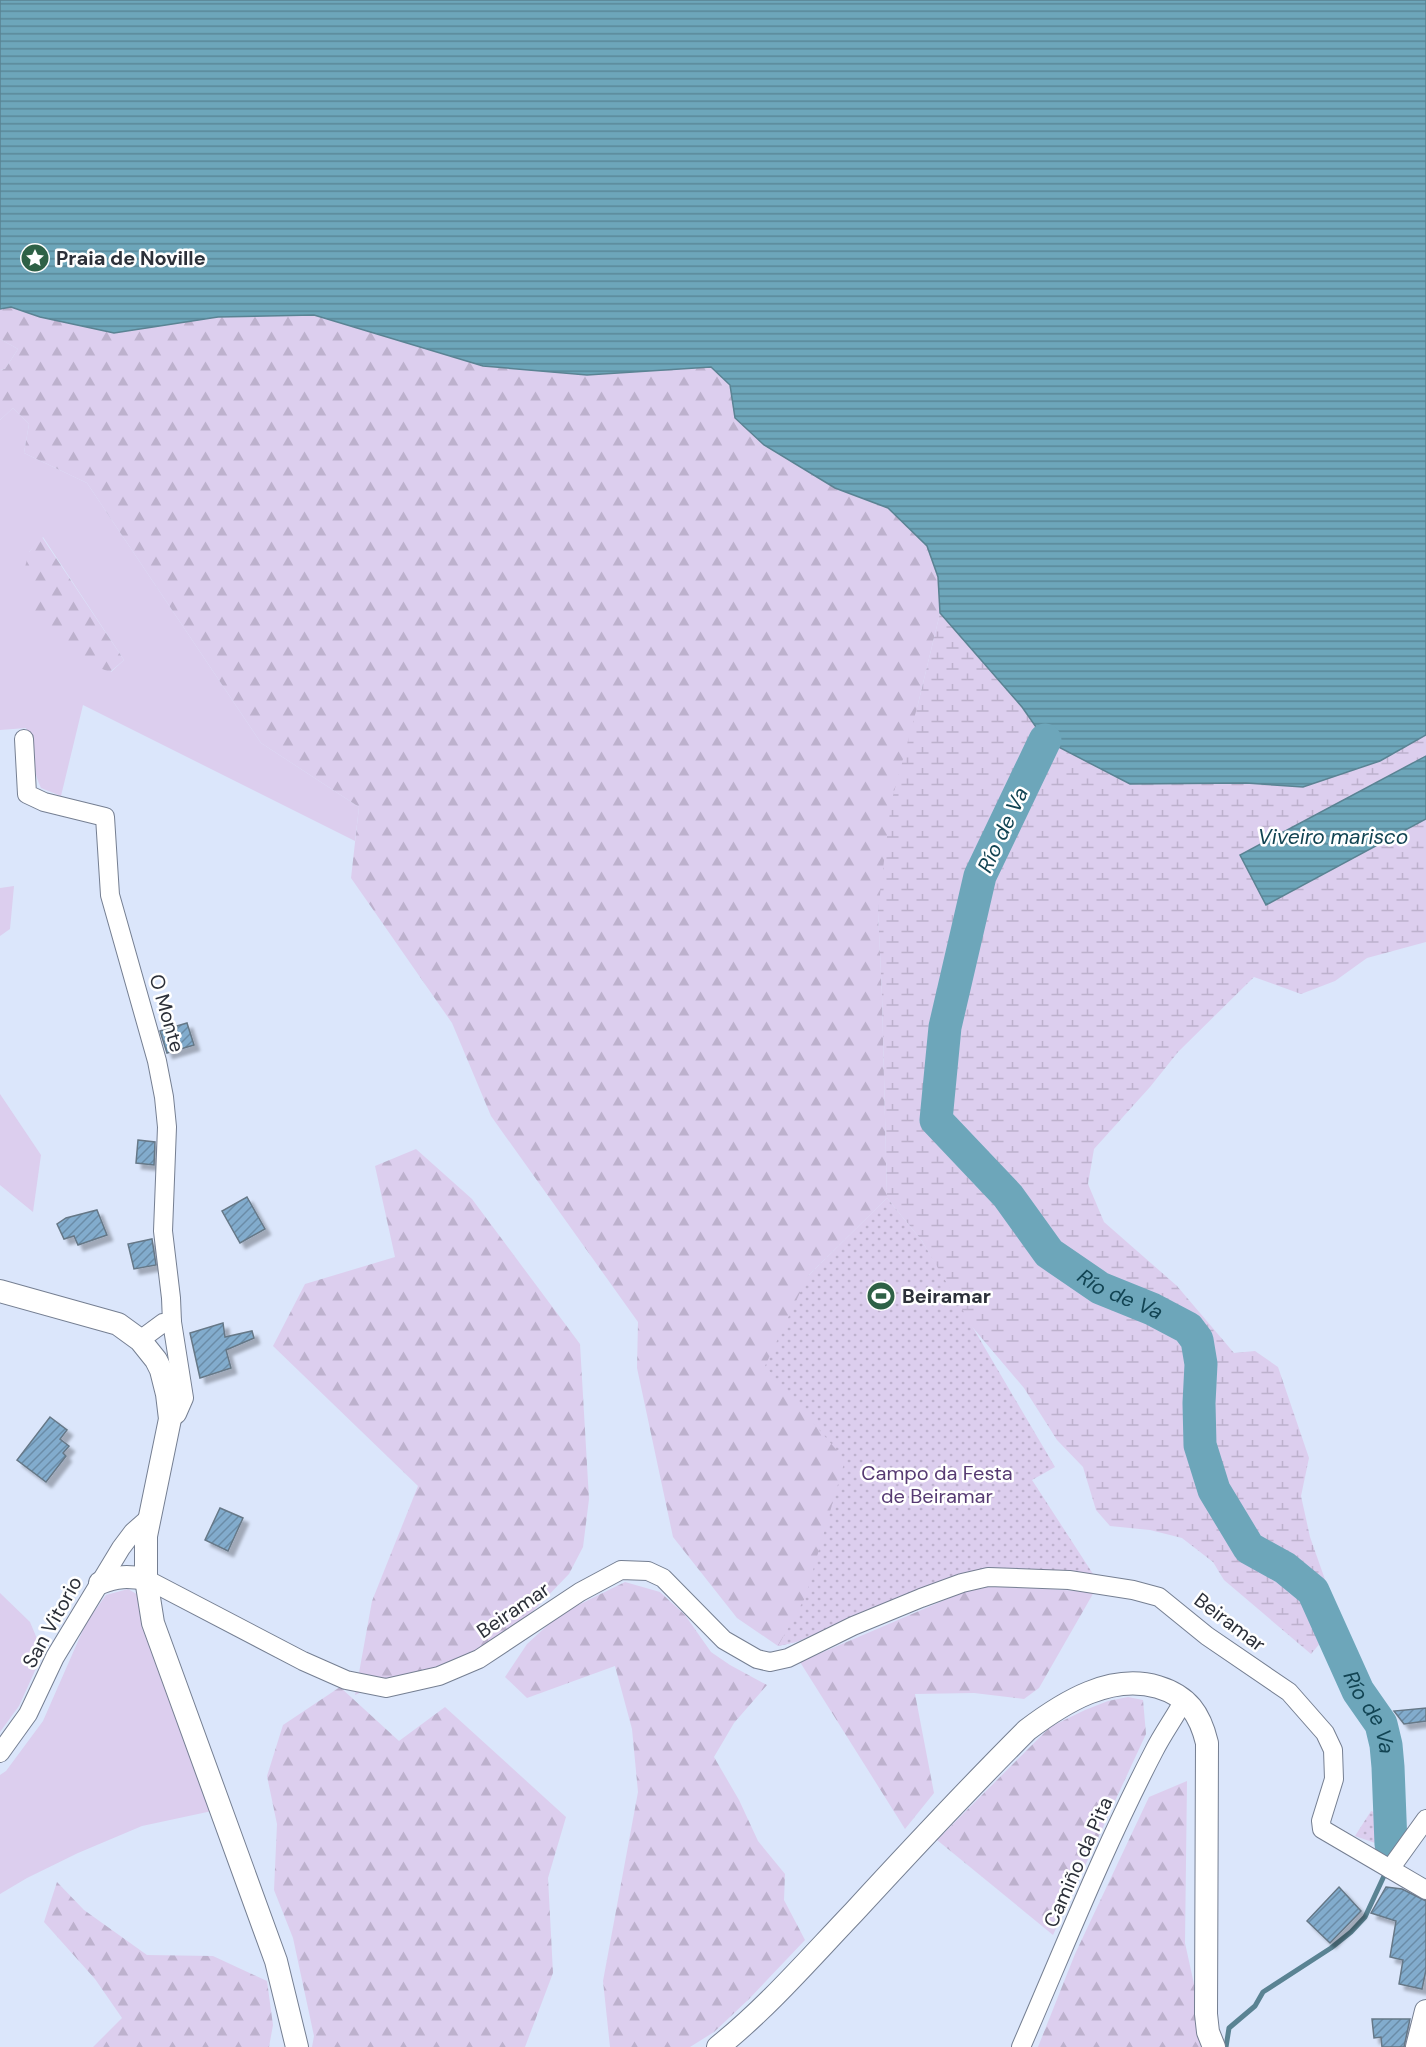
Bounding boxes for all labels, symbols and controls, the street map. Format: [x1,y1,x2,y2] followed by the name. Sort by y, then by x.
[19,242,51,274] place icon: Praia de Noville
[56,245,206,271] place label: Praia de Noville
[971,783,1035,877] water label: Río de Va
[1258,823,1408,851] water label: Viveiro marisco
[143,971,191,1055] street label: O Monte
[1072,1263,1168,1326] water label: Río de Va
[865,1280,897,1312] sports icon: Beiramar
[902,1283,991,1309] place label: Beiramar
[861,1460,1013,1509] park label: Campo da Festa de Beiramar
[16,1572,88,1672] street label: San Vitorio
[471,1576,555,1644] street label: Beiramar
[1189,1587,1271,1657] street label: Beiramar
[1337,1666,1401,1755] water label: Río de Va
[1038,1793,1118,1931] street label: Camiño da Pita

